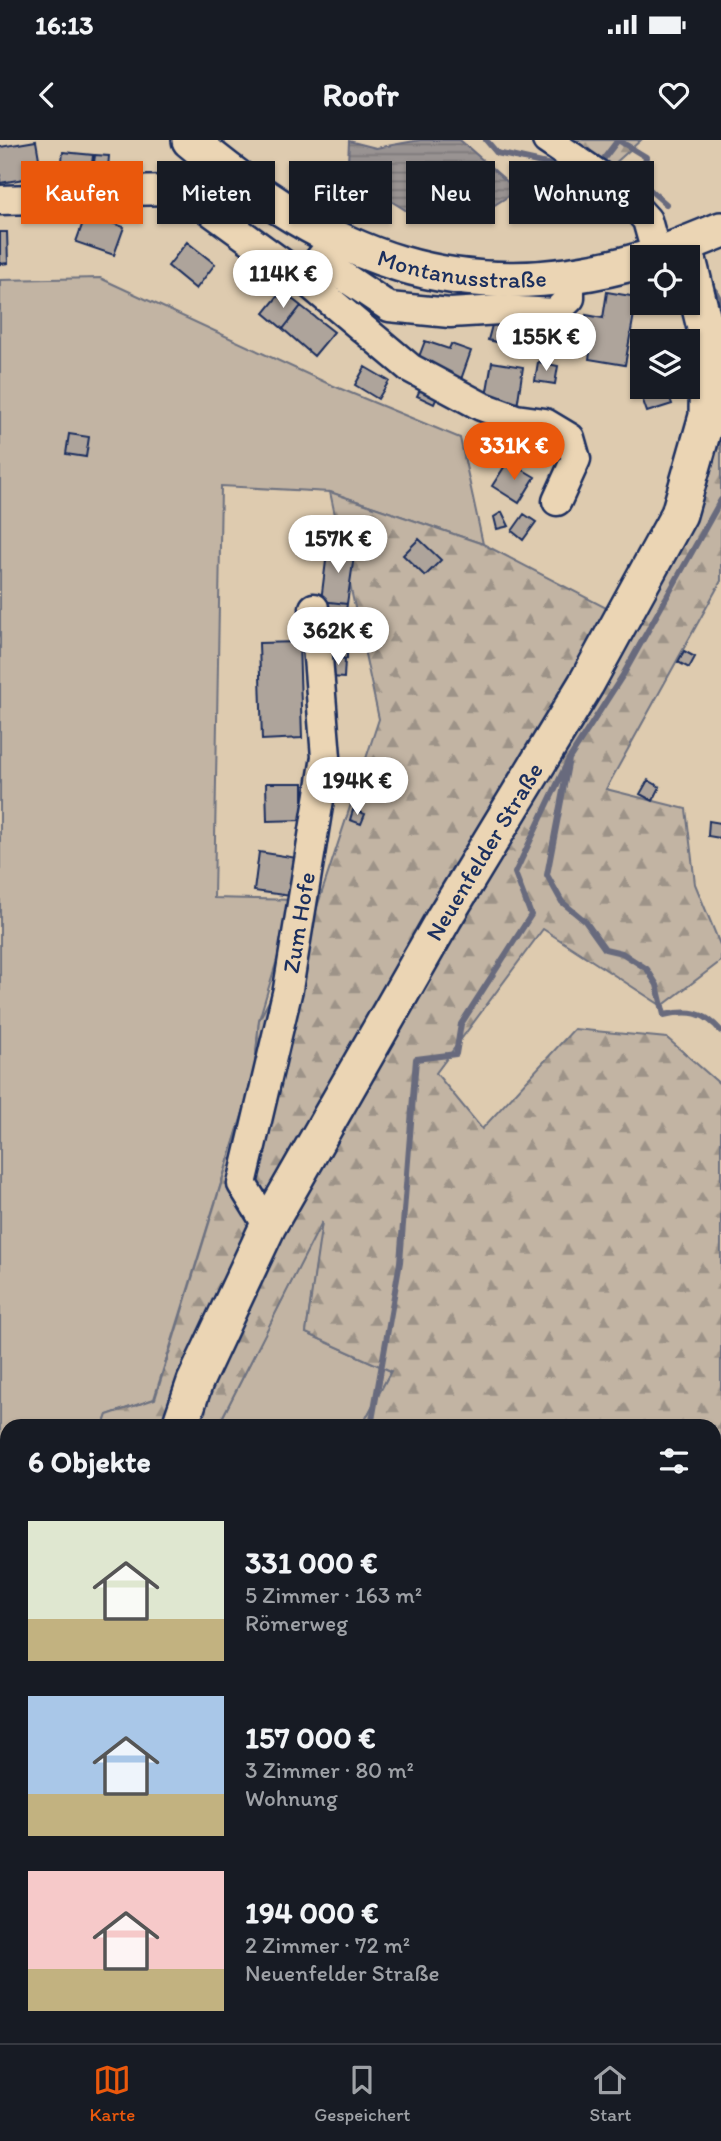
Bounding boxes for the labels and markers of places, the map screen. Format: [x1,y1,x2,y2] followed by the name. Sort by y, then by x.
[226,250,340,310] pin: 114K €
[489,314,603,373] pin: 155K €
[457,422,571,482] pin: 331K €
[281,516,395,575] pin: 157K €
[281,608,395,667] pin: 362K €
[300,758,414,817] pin: 194K €

